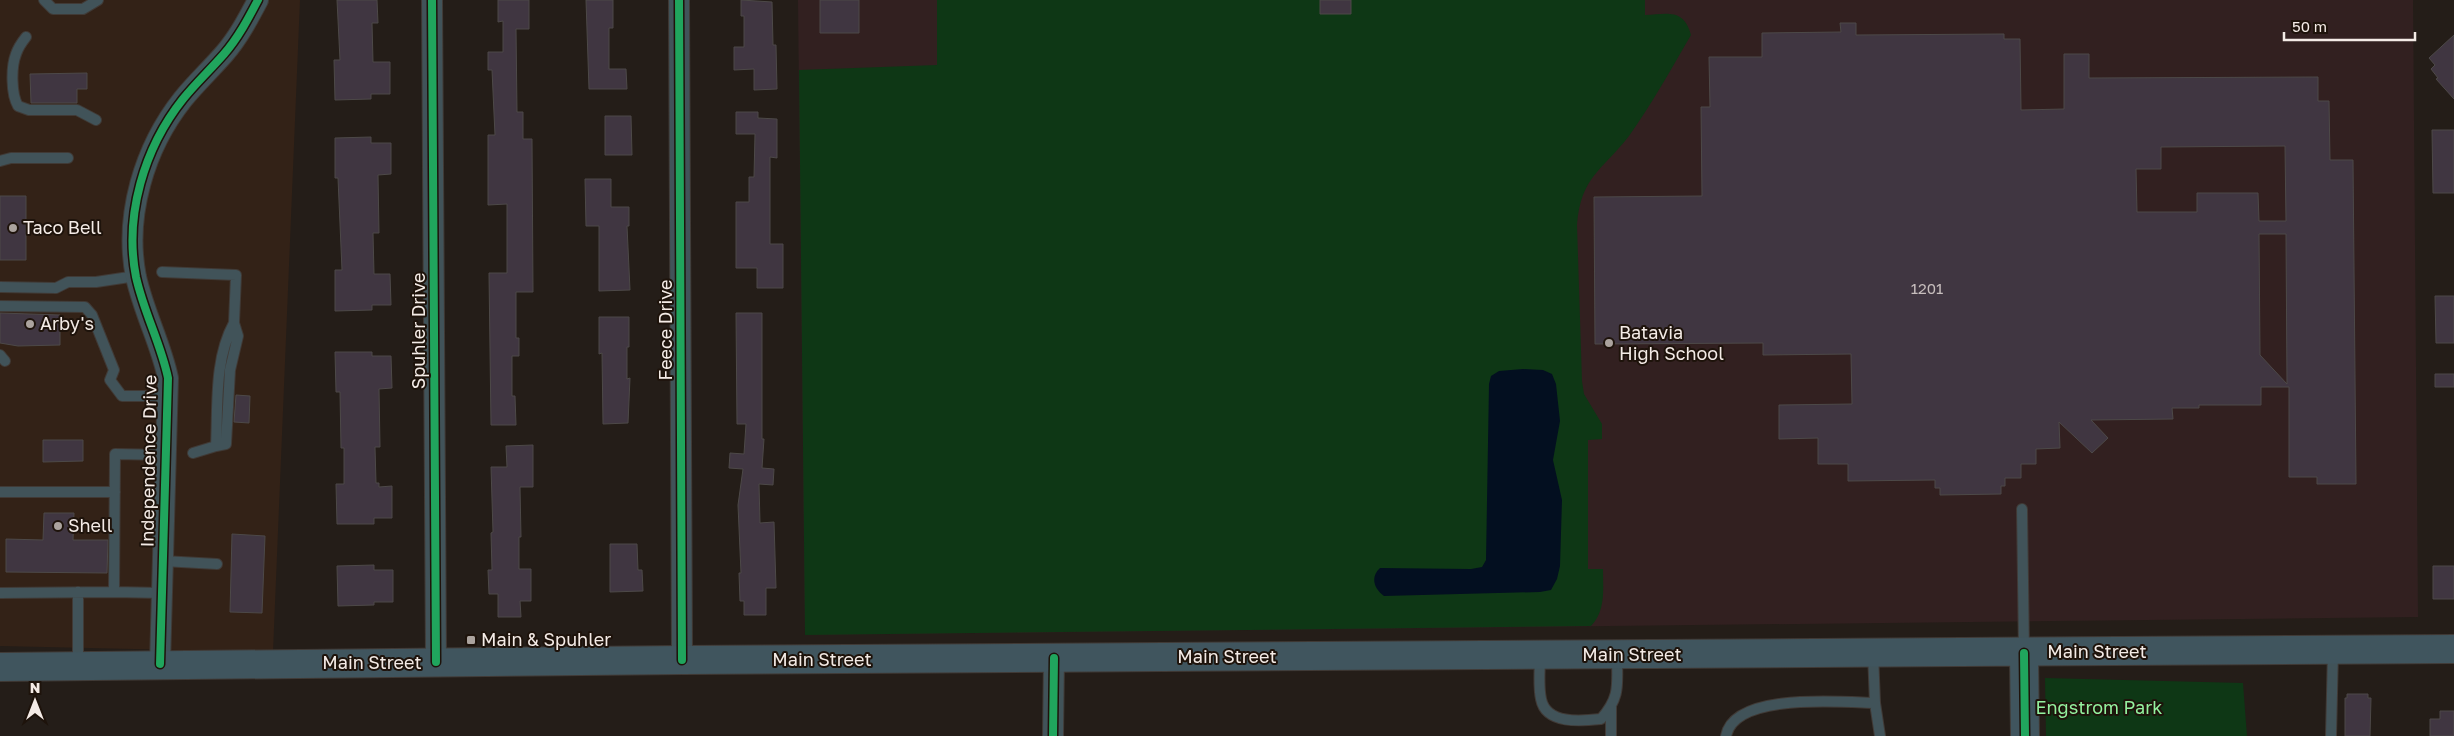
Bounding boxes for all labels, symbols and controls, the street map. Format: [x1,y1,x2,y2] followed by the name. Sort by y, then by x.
[2284,10,2415,42] scale bar
[2292,17,2327,35] text: 50 m
[23,216,102,238] place label: Taco Bell
[7,222,19,234] marker: Taco Bell
[407,273,429,389] street label: Spuhler Drive
[1911,279,1943,297] house number: 1201
[654,280,676,380] street label: Feece Drive
[40,312,94,334] place label: Arby's
[24,318,36,330] marker: Arby's
[1619,321,1724,364] place label: Batavia High School
[1603,337,1615,349] marker: Batavia High School
[135,374,161,548] street label: Independence Drive
[68,514,113,536] place label: Shell
[52,520,64,532] marker: Shell
[481,628,611,650] place label: Main & Spuhler
[465,634,477,646] marker: Main & Spuhler
[2047,640,2147,662] street label: Main Street
[1582,643,1682,665] street label: Main Street
[1177,645,1277,667] street label: Main Street
[772,648,872,670] street label: Main Street
[322,651,422,673] street label: Main Street
[10,676,60,726] north arrow
[30,679,40,696] text: N
[2036,696,2162,718] park label: Engstrom Park

